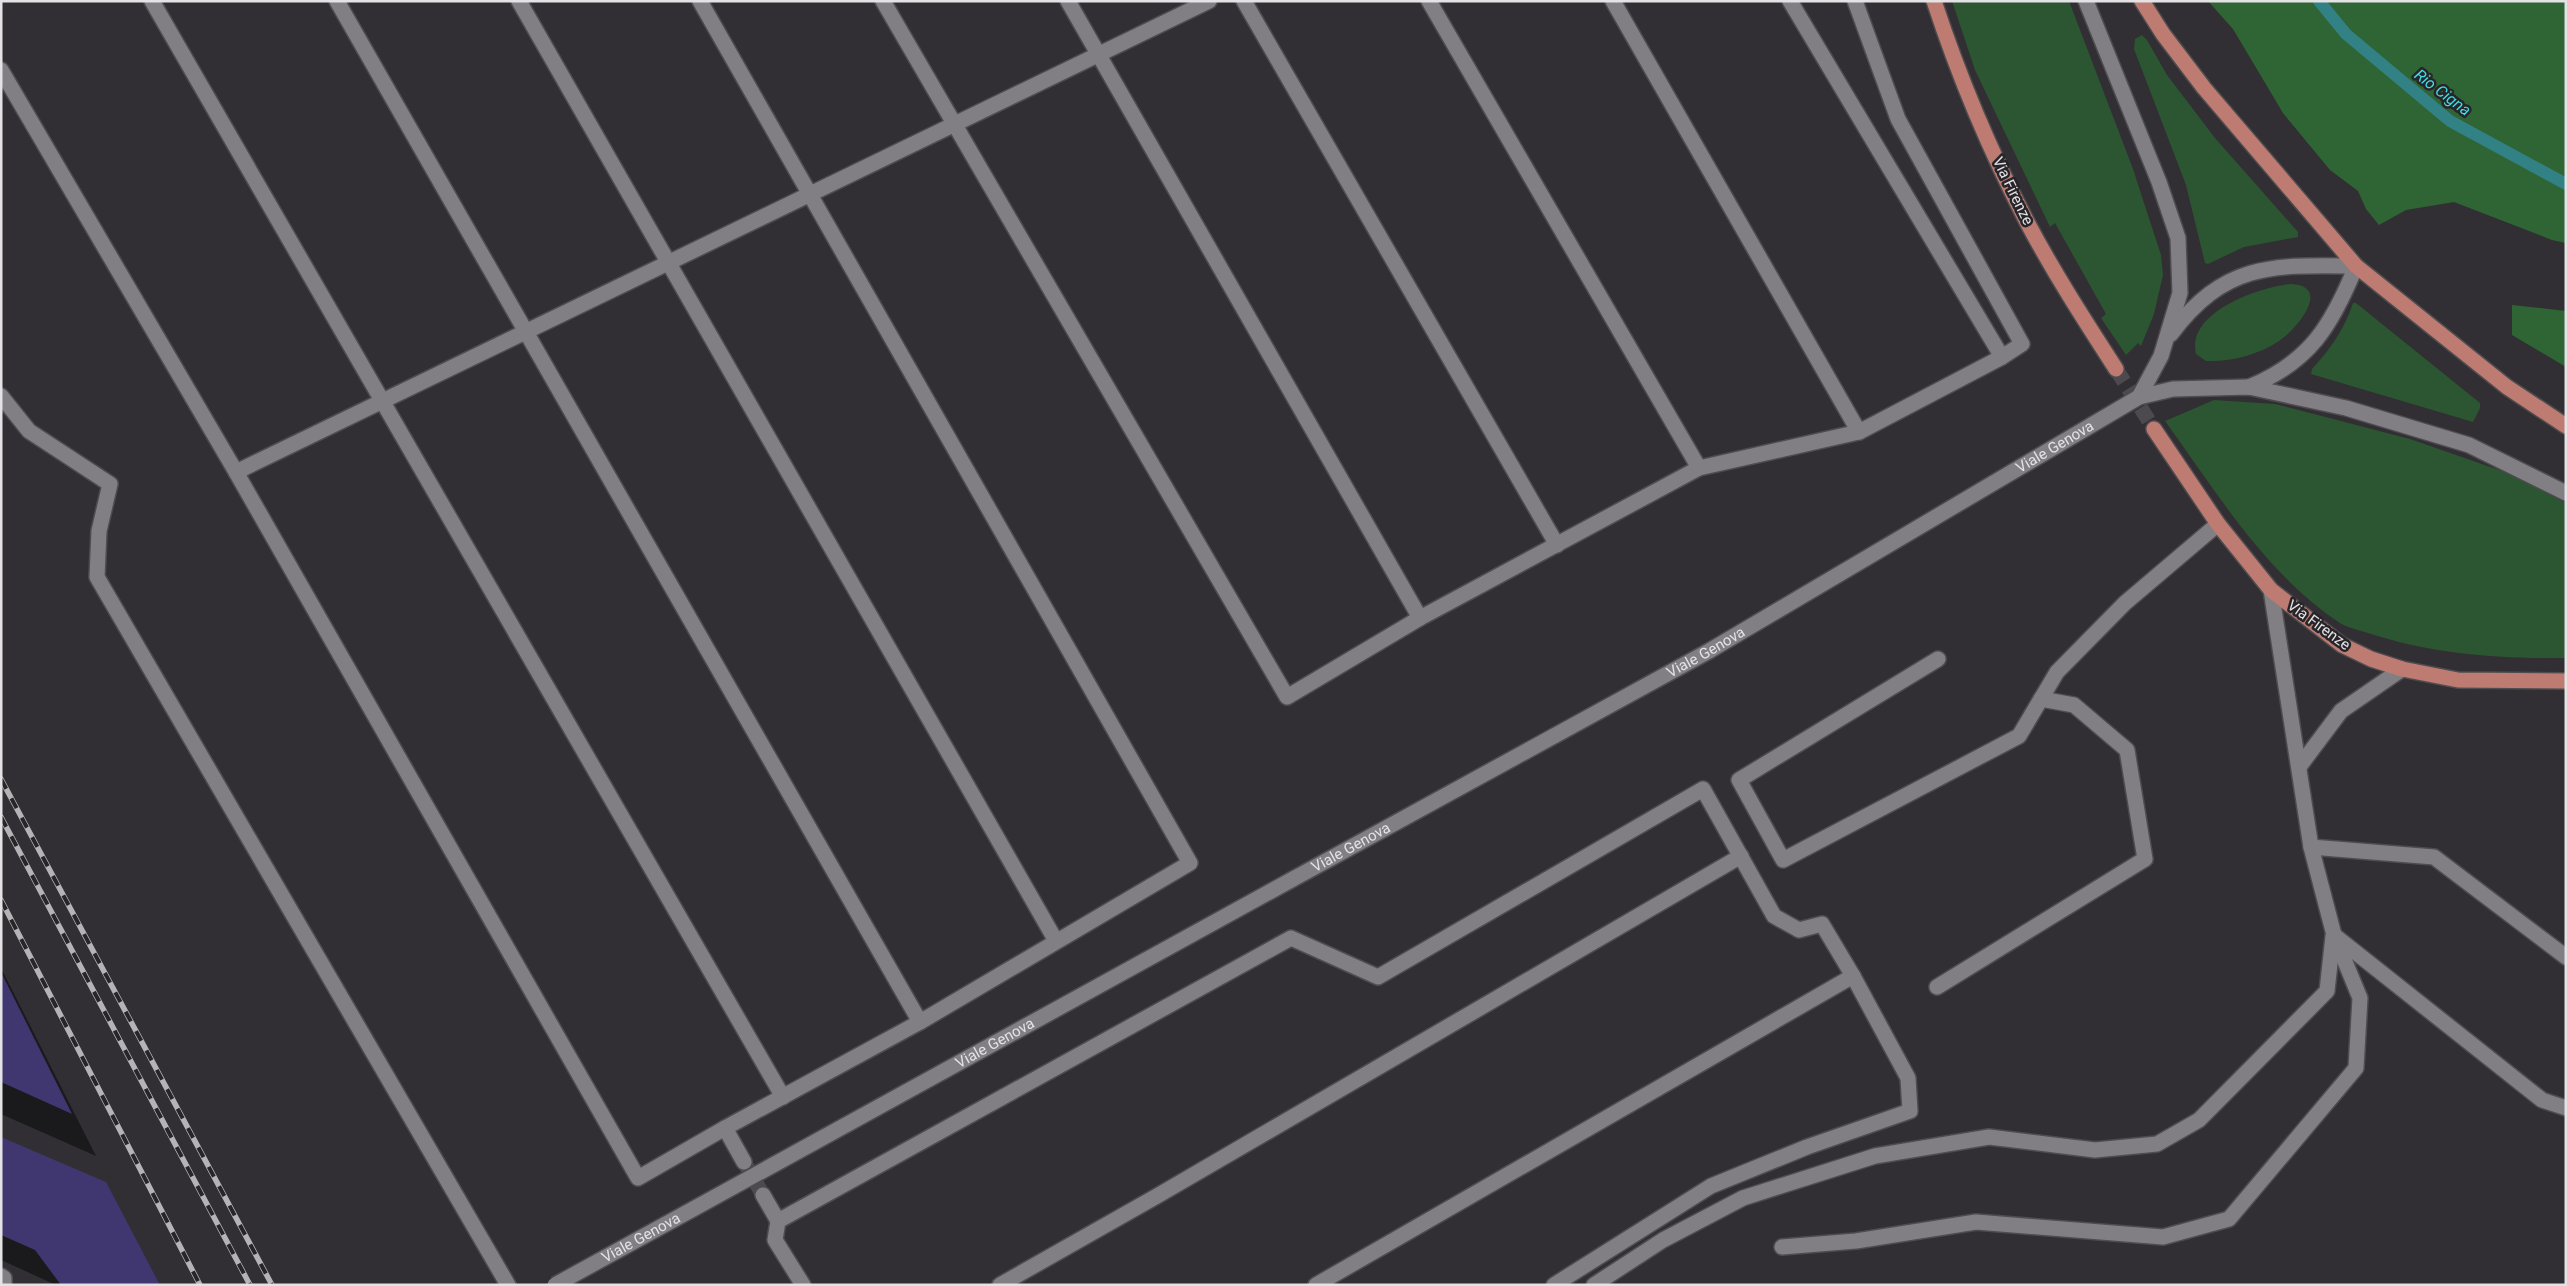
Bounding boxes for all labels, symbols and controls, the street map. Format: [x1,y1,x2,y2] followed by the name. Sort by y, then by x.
[2411,65,2475,120] water label: Rio Cigna
[1989,154,2037,228] street label: Via Firenze
[2013,417,2097,477] street label: Viale Genova
[2284,596,2354,654] street label: Via Firenze
[1664,623,1748,681] street label: Viale Genova
[1308,818,1393,876] street label: Viale Genova
[952,1014,1037,1072] street label: Viale Genova
[598,1209,683,1267] street label: Viale Genova

